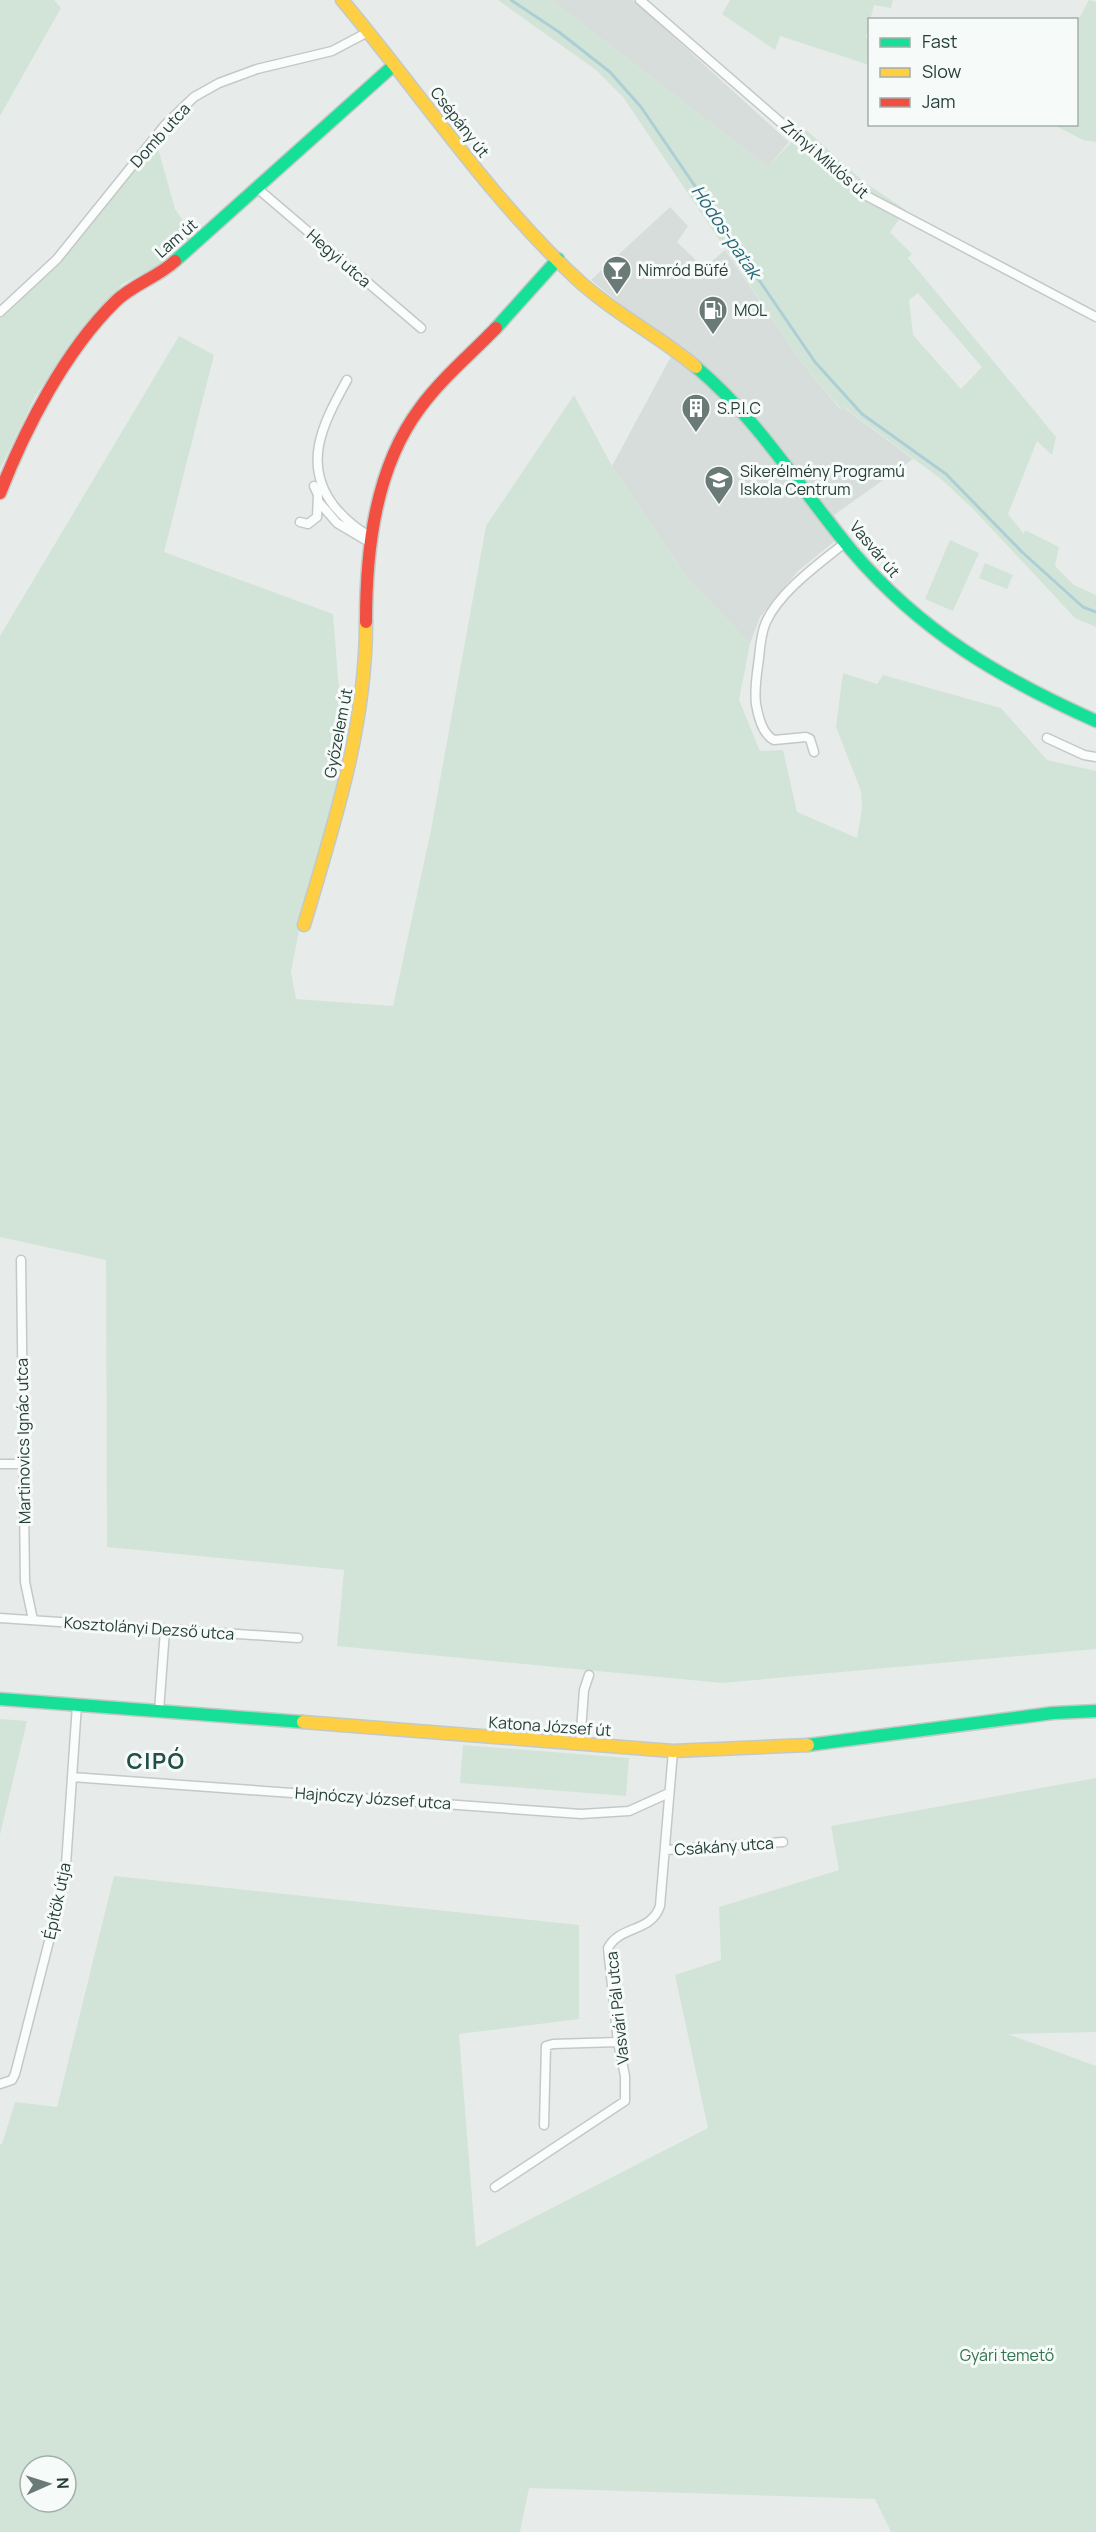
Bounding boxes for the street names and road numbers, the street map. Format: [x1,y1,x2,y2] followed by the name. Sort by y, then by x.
[425,82,495,162] street label: Csépány út
[125,98,195,172] street label: Domb utca
[776,115,874,203] street label: Zrínyi Miklós út
[150,213,202,263] street label: Lam út
[302,224,376,292] street label: Hegyi utca
[845,516,905,582] street label: Vasvár út
[318,686,358,780] street label: Győzelem út
[11,1358,35,1524] street label: Martinovics Ignác utca
[63,1611,235,1645] street label: Kosztolányi Dezső utca
[488,1711,612,1741] street label: Katona József út
[294,1782,452,1814] street label: Hajnóczy József utca
[674,1832,774,1860] street label: Csákány utca
[38,1861,76,1941] street label: Építők útja
[600,1950,634,2066] street label: Vasvári Pál utca

